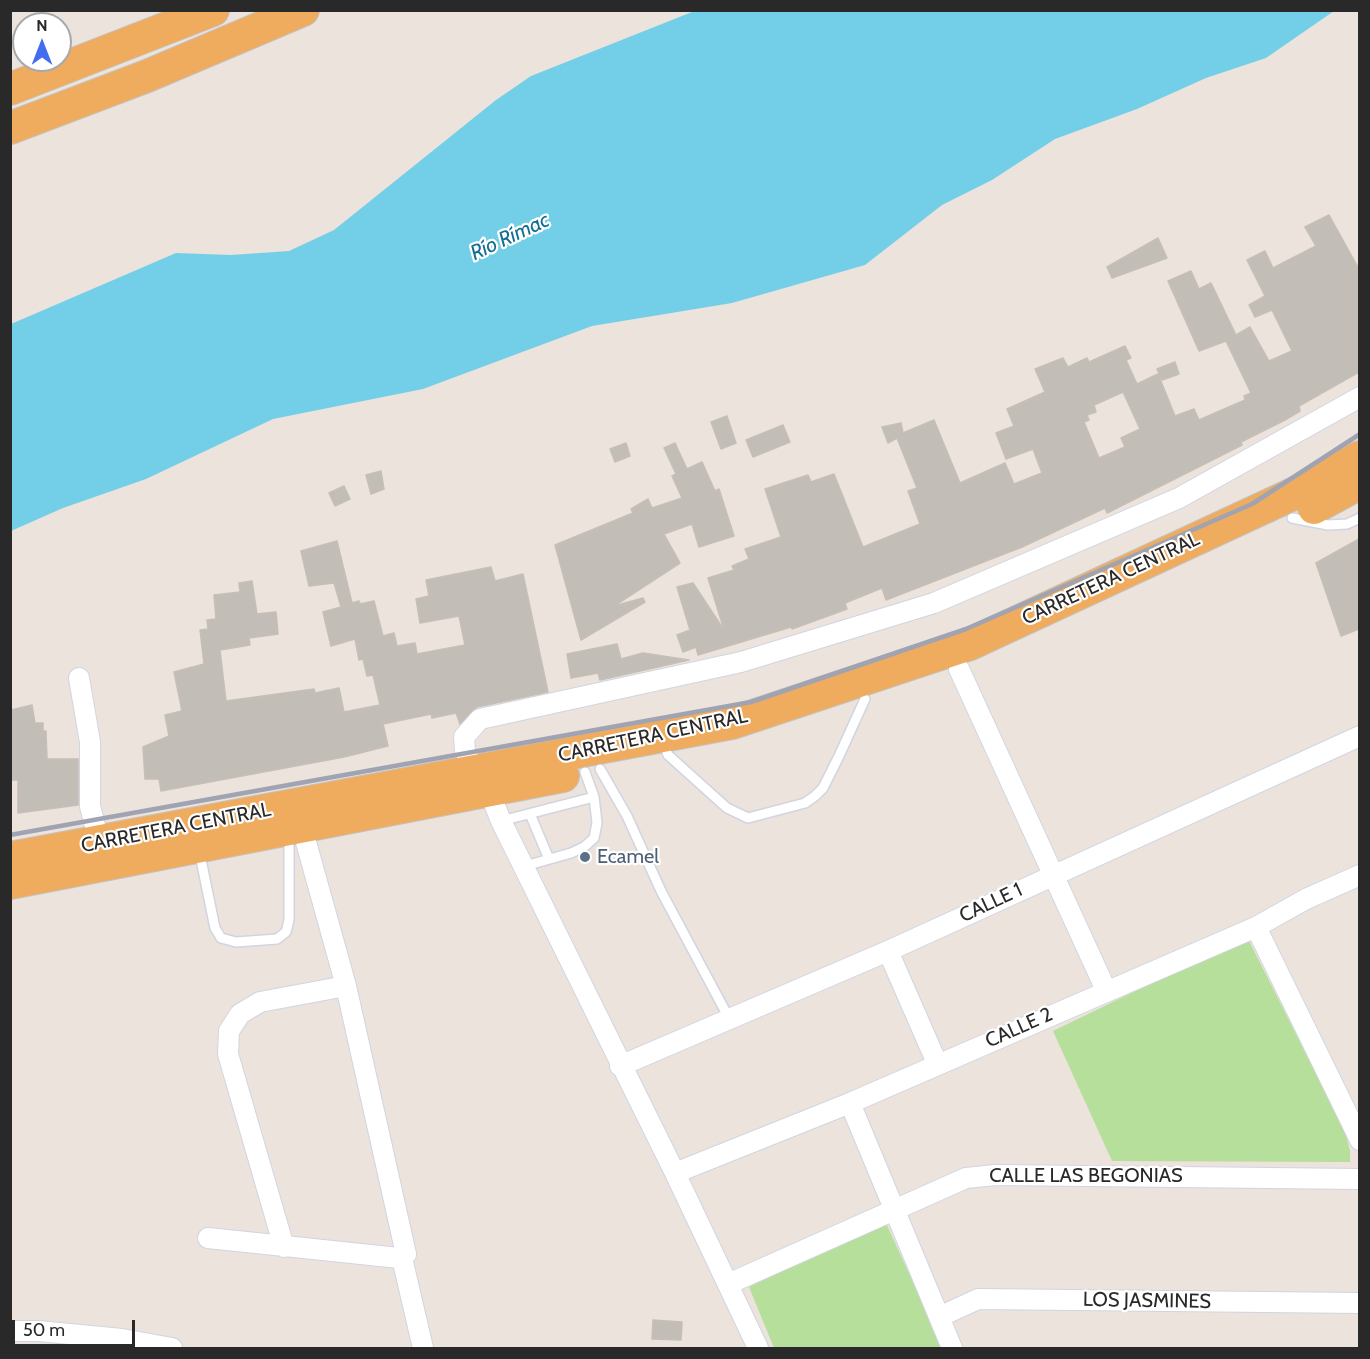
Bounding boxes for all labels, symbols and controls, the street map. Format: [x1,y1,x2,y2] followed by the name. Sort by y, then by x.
[12,12,72,72] north arrow
[36,16,48,35] text: N
[466,208,554,266] water label: Río Rímac
[1018,527,1204,631] street label: CARRETERA CENTRAL
[556,704,750,768] street label: CARRETERA CENTRAL
[79,798,273,858] street label: CARRETERA CENTRAL
[597,845,659,869] place label: Ecamel
[578,850,592,864] marker: Ecamel
[956,878,1026,928] street label: CALLE 1
[982,1003,1056,1053] street label: CALLE 2
[989,1164,1183,1188] street label: CALLE LAS BEGONIAS
[1083,1288,1211,1314] street label: LOS JASMINES
[15,1308,138,1346] scale bar
[23,1319,65,1341] text: 50 m

